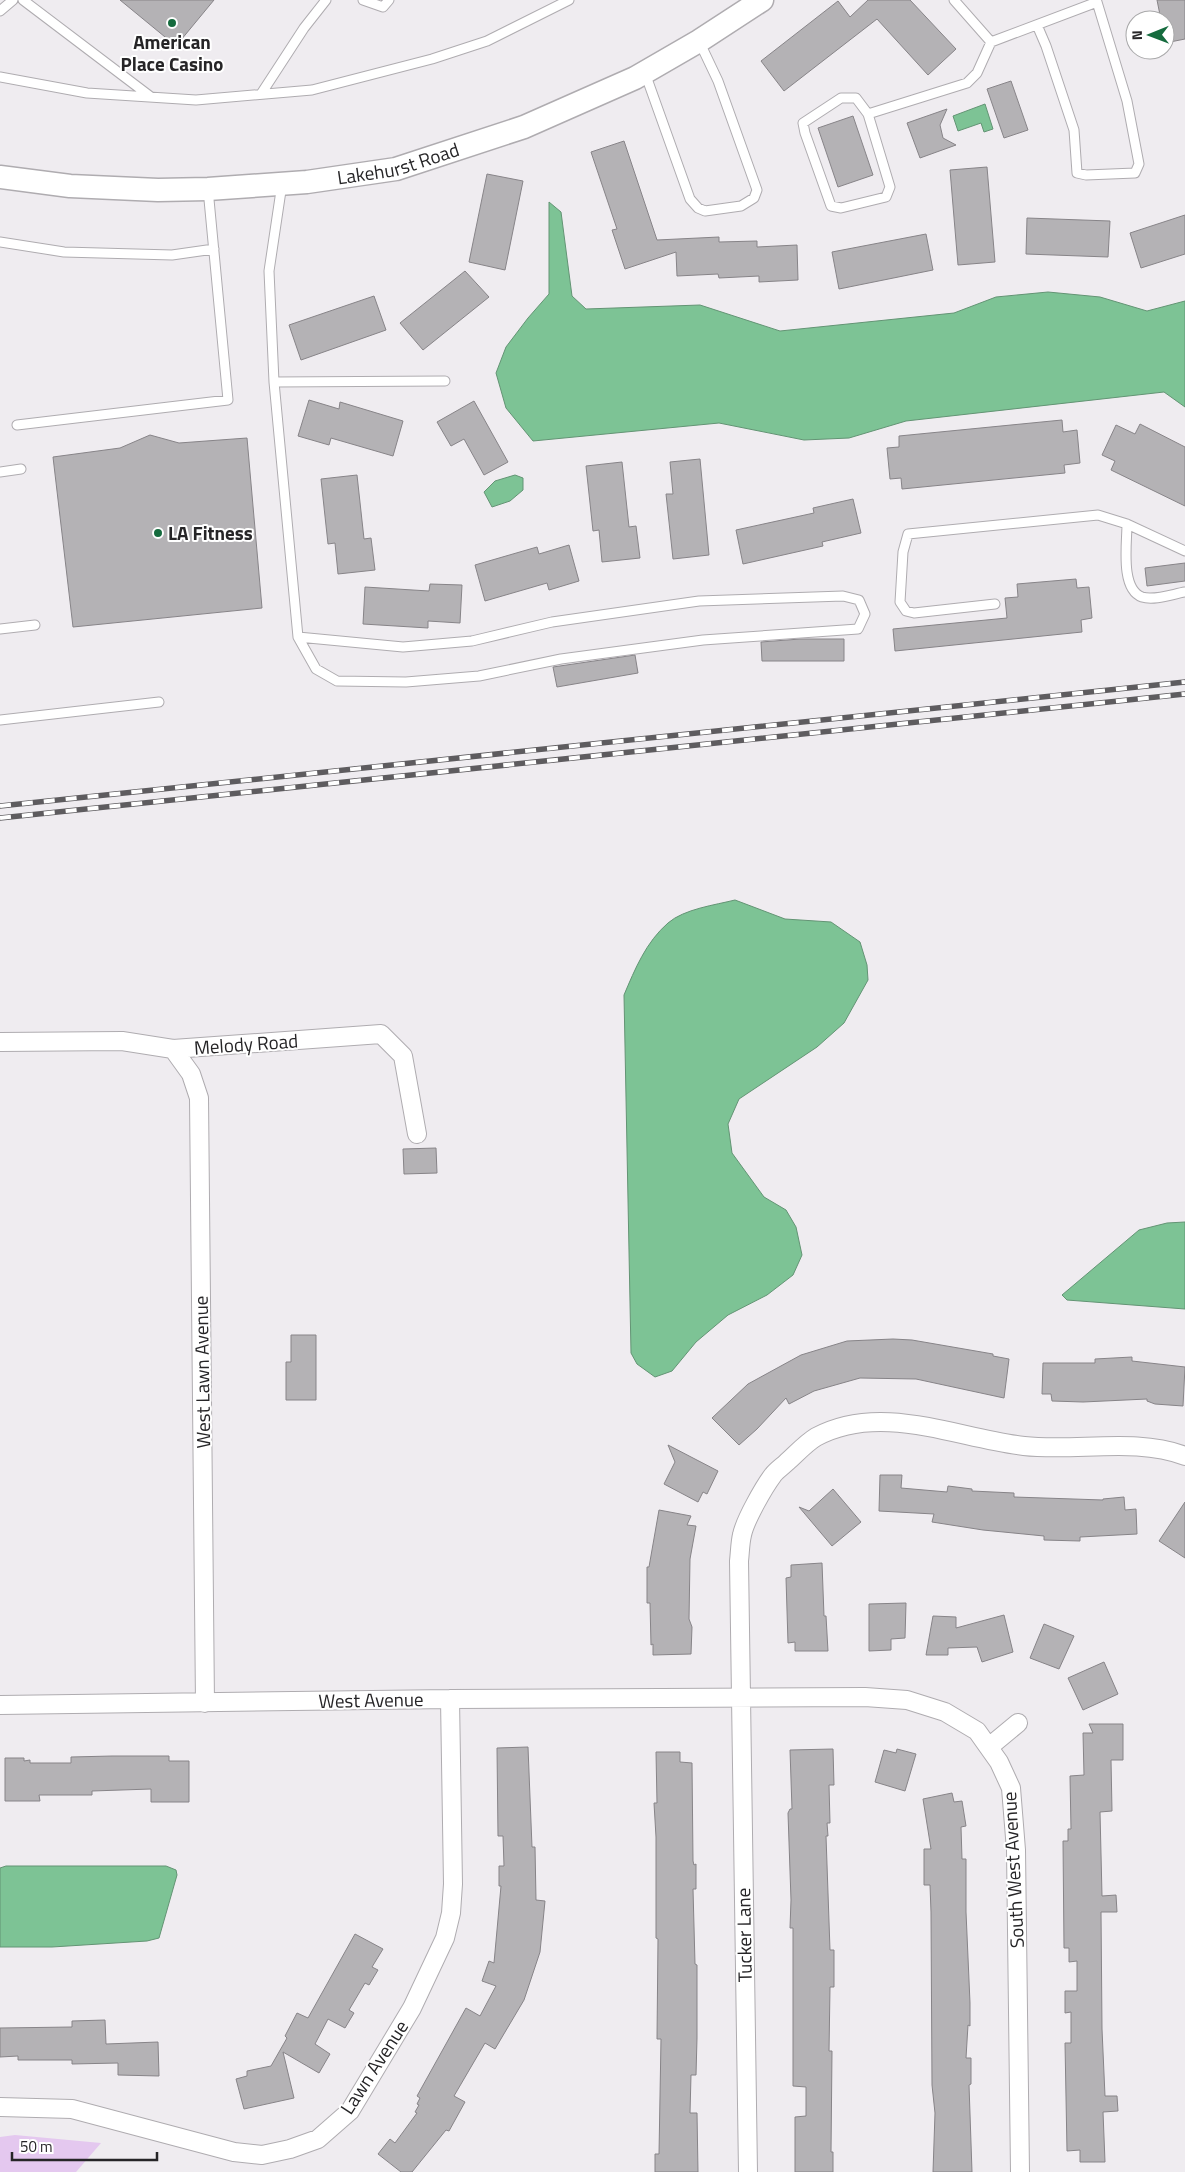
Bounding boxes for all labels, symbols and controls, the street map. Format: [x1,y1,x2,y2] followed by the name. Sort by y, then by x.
[1125,10,1175,60] north arrow
[166,17,178,29] marker: American Place Casino
[121,27,223,78] place label: American Place Casino
[1126,30,1147,40] text: N
[335,134,463,191] street label: Lakehurst Road
[168,518,253,547] place label: LA Fitness
[152,527,164,539] marker: LA Fitness
[193,1025,299,1062] street label: Melody Road
[186,1295,217,1449] street label: West Lawn Avenue
[318,1684,424,1715] street label: West Avenue
[994,1791,1031,1949] street label: South West Avenue
[728,1888,759,1982] street label: Tucker Lane
[332,2014,415,2119] street label: Lawn Avenue
[12,2130,158,2162] scale bar
[20,2135,53,2158] text: 50 m

